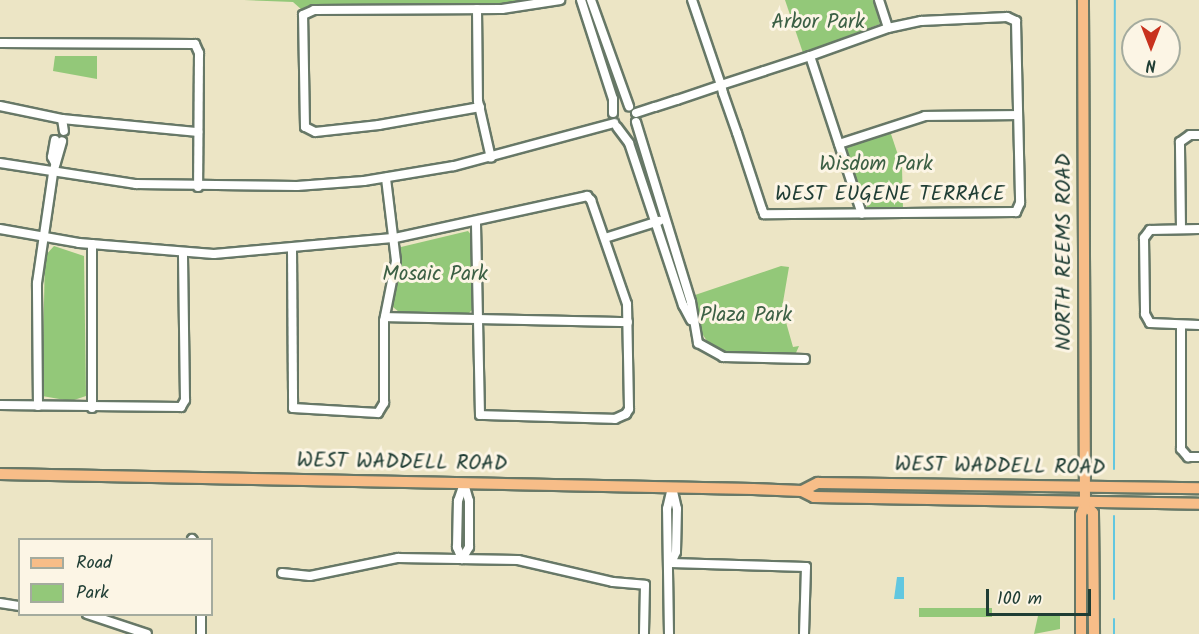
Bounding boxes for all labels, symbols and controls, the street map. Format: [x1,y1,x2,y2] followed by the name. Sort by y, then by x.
[771,10,865,36] park label: Arbor Park
[1121,18,1181,78] north arrow
[1146,52,1156,77] text: N
[819,152,933,178] park label: Wisdom Park
[1052,153,1078,351] street label: NORTH REEMS ROAD
[775,182,1005,208] street label: WEST EUGENE TERRACE
[382,262,488,288] park label: Mosaic Park
[700,303,792,329] park label: Plaza Park
[296,449,508,477] street label: WEST WADDELL ROAD
[894,453,1106,481] street label: WEST WADDELL ROAD
[18,538,213,616] legend
[76,549,112,578] text: Road
[989,577,1094,615] scale bar
[76,579,109,608] text: Park
[997,585,1042,614] text: 100 m

